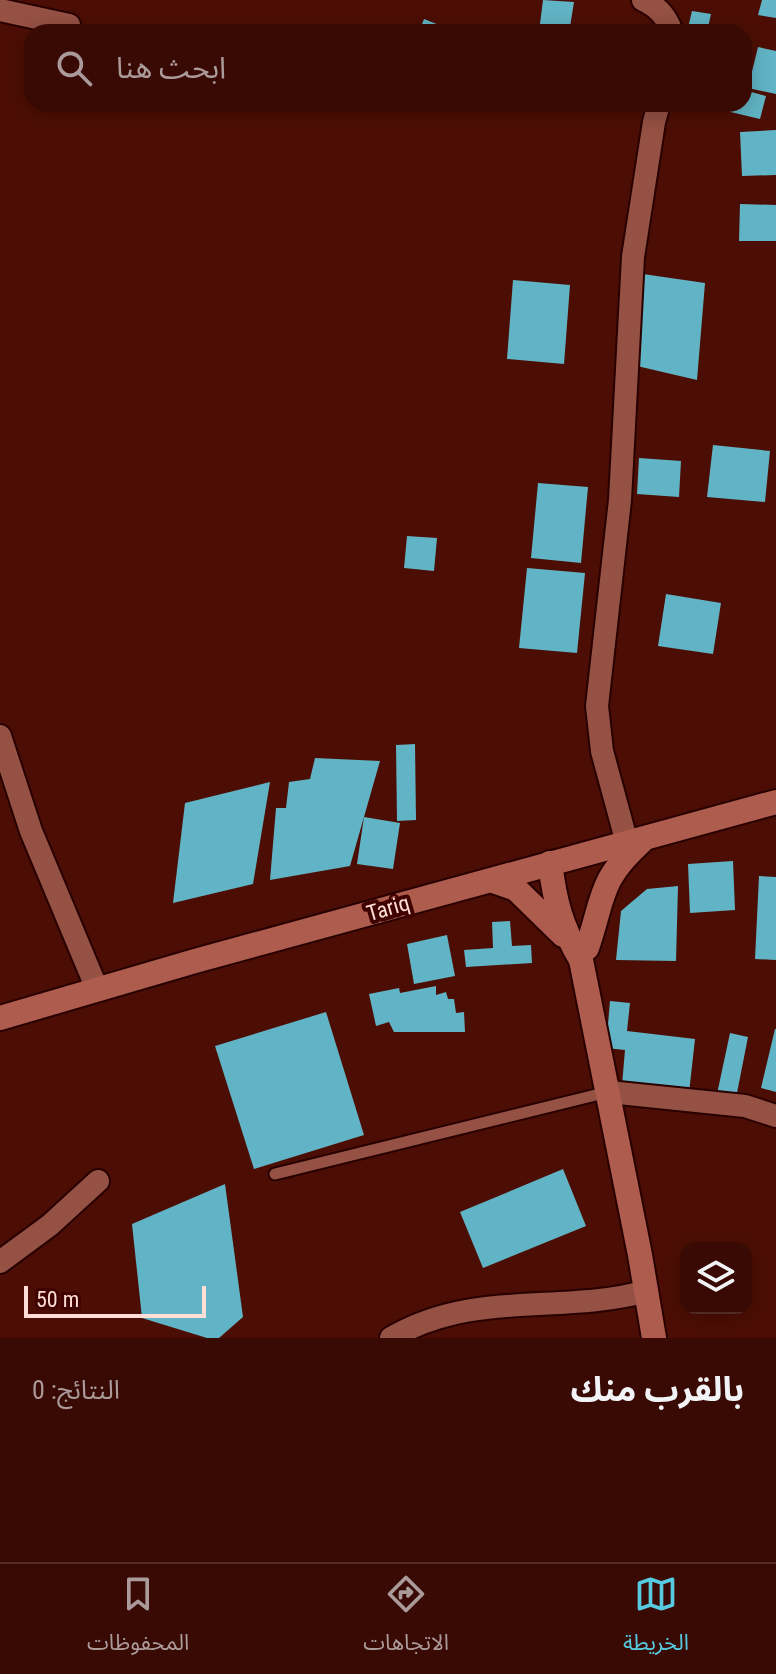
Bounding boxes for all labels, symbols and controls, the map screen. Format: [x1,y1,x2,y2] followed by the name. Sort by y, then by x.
[24,24,752,112] search box
[52,46,96,90] icon: search
[116,50,226,85] text: ابحث هنا
[364,890,412,926] street label: Tariq
[680,1242,752,1314] map controls
[680,1242,752,1314] button: layers
[24,1282,206,1318] scale bar
[36,1287,79,1312] text: 50 m
[570,1369,744,1409] text: بالقرب منك
[32,1375,120,1405] text: النتائج: 0
[87,1572,189,1666] tab: المحفوظات
[363,1572,449,1666] tab: الاتجاهات
[623,1572,689,1666] tab: الخريطة

